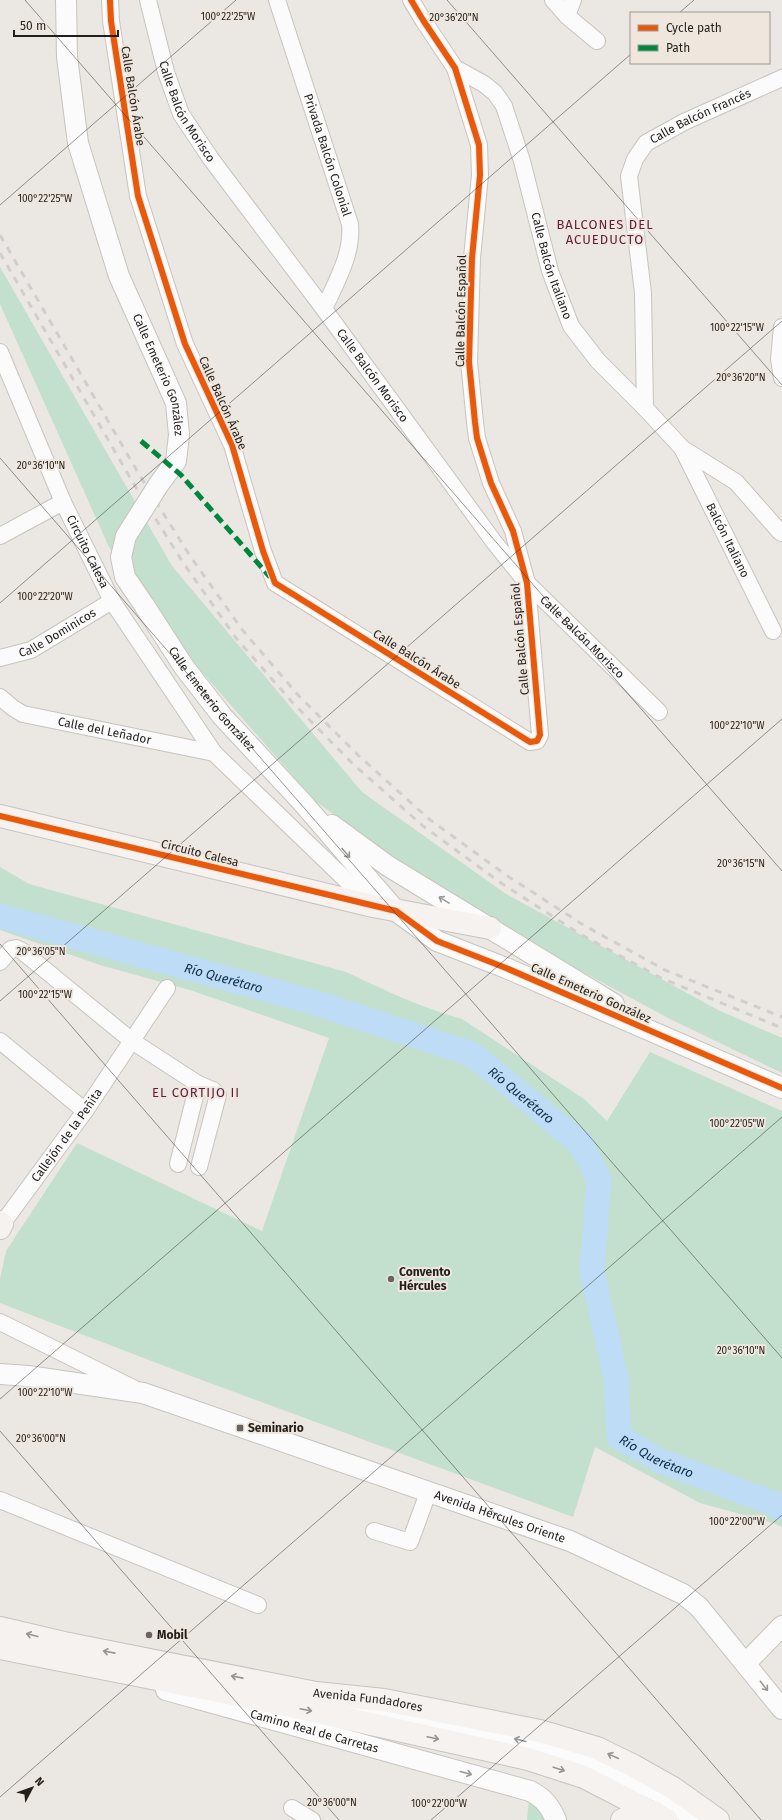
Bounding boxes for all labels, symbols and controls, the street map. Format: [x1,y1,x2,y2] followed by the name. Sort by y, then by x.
[201,11,256,23] text: 100°22'25"W
[14,12,118,38] scale bar
[429,12,479,24] text: 20°36'20"N
[630,12,770,64] legend
[20,19,46,33] text: 50 m
[666,21,722,35] text: Cycle path
[666,41,690,55] text: Path
[118,45,149,147] street label: Calle Balcón Árabe
[156,59,218,165] street label: Calle Balcón Morisco
[647,86,753,147] street label: Calle Balcón Francés
[301,92,354,219] street label: Privada Balcón Colonial
[18,193,73,205] text: 100°22'25"W
[528,211,575,321] street label: Calle Balcón Italiano
[556,217,654,247] district label: BALCONES DEL ACUEDUCTO
[453,254,469,367] street label: Calle Balcón Español
[130,311,186,437] street label: Calle Emeterio González
[710,322,765,334] text: 100°22'15"W
[334,326,411,425] street label: Calle Balcón Morisco
[196,354,251,452] street label: Calle Balcón Árabe
[716,372,766,384] text: 20°36'20"N
[17,460,65,472] text: 20°36'10"N
[703,501,752,580] street label: Balcón Italiano
[64,513,112,590] street label: Circuito Calesa
[508,582,532,696] street label: Calle Balcón Español
[17,591,73,603] text: 100°22'20"W
[537,593,627,681] street label: Calle Balcón Morisco
[17,605,99,660] street label: Calle Dominicos
[371,625,464,692] street label: Calle Balcón Árabe
[166,644,258,754] street label: Calle Emeterio González
[57,714,153,747] street label: Calle del Leñador
[710,720,765,732] text: 100°22'10"W
[160,837,240,869] street label: Circuito Calesa
[341,848,350,858] one-way arrow
[717,858,765,870] text: 20°36'15"N
[439,896,450,904] one-way arrow
[16,946,66,958] text: 20°36'05"N
[183,960,265,996] water label: Río Querétaro
[529,960,653,1026] street label: Calle Emeterio González
[18,989,73,1001] text: 100°22'15"W
[486,1063,557,1126] water label: Río Querétaro
[152,1085,240,1100] district label: EL CORTIJO II
[28,1086,105,1185] street label: Callejón de la Peñita
[709,1118,765,1130] text: 100°22'05"W
[399,1265,451,1293] place label: Convento Hércules
[386,1274,396,1284] marker: Convento Hércules
[717,1345,765,1357] text: 20°36'10"N
[18,1387,73,1399] text: 100°22'10"W
[248,1421,304,1435] place label: Seminario
[235,1423,245,1433] marker: Seminario
[617,1432,696,1480] water label: Río Querétaro
[16,1433,66,1445] text: 20°36'00"N
[433,1488,567,1546] street label: Avenida Hércules Oriente
[709,1516,766,1528] text: 100°22'00"W
[157,1628,188,1642] place label: Mobil
[144,1630,154,1640] marker: Mobil
[26,1631,39,1639] one-way arrow
[103,1648,116,1656] one-way arrow
[231,1673,244,1681] one-way arrow
[760,1680,768,1691] one-way arrow
[312,1686,424,1715] street label: Avenida Fundadores
[299,1706,312,1714] one-way arrow
[249,1707,381,1756] street label: Camino Real de Carretas
[426,1734,439,1742] one-way arrow
[514,1736,527,1744] one-way arrow
[608,1752,620,1759] one-way arrow
[552,1766,565,1773] one-way arrow
[12,1768,52,1808] north arrow
[459,1770,472,1777] one-way arrow
[32,1775,46,1789] text: N
[307,1797,357,1809] text: 20°36'00"N
[411,1798,468,1810] text: 100°22'00"W

